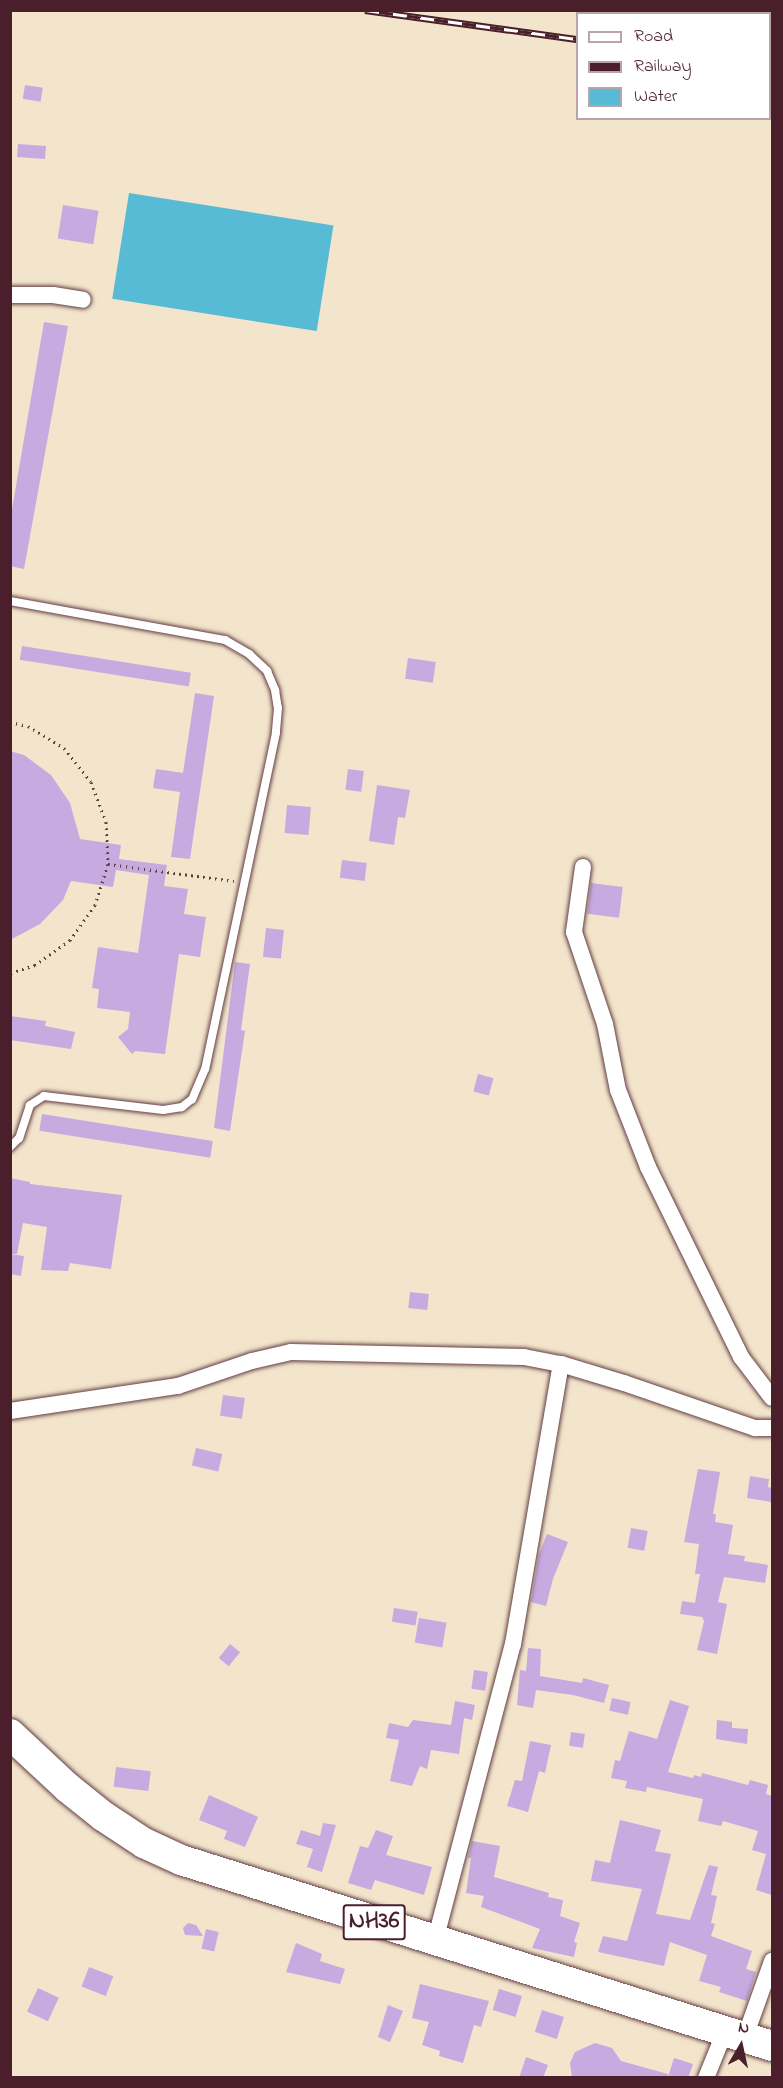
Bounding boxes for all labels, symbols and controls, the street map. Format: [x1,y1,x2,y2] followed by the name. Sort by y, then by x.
[576,12,771,120] legend
[634,24,673,50] text: Road
[634,54,691,80] text: Railway
[634,84,677,110] text: Water
[342,1901,406,1943] road number: NH36
[711,2016,771,2076] north arrow
[737,2016,751,2041] text: N

